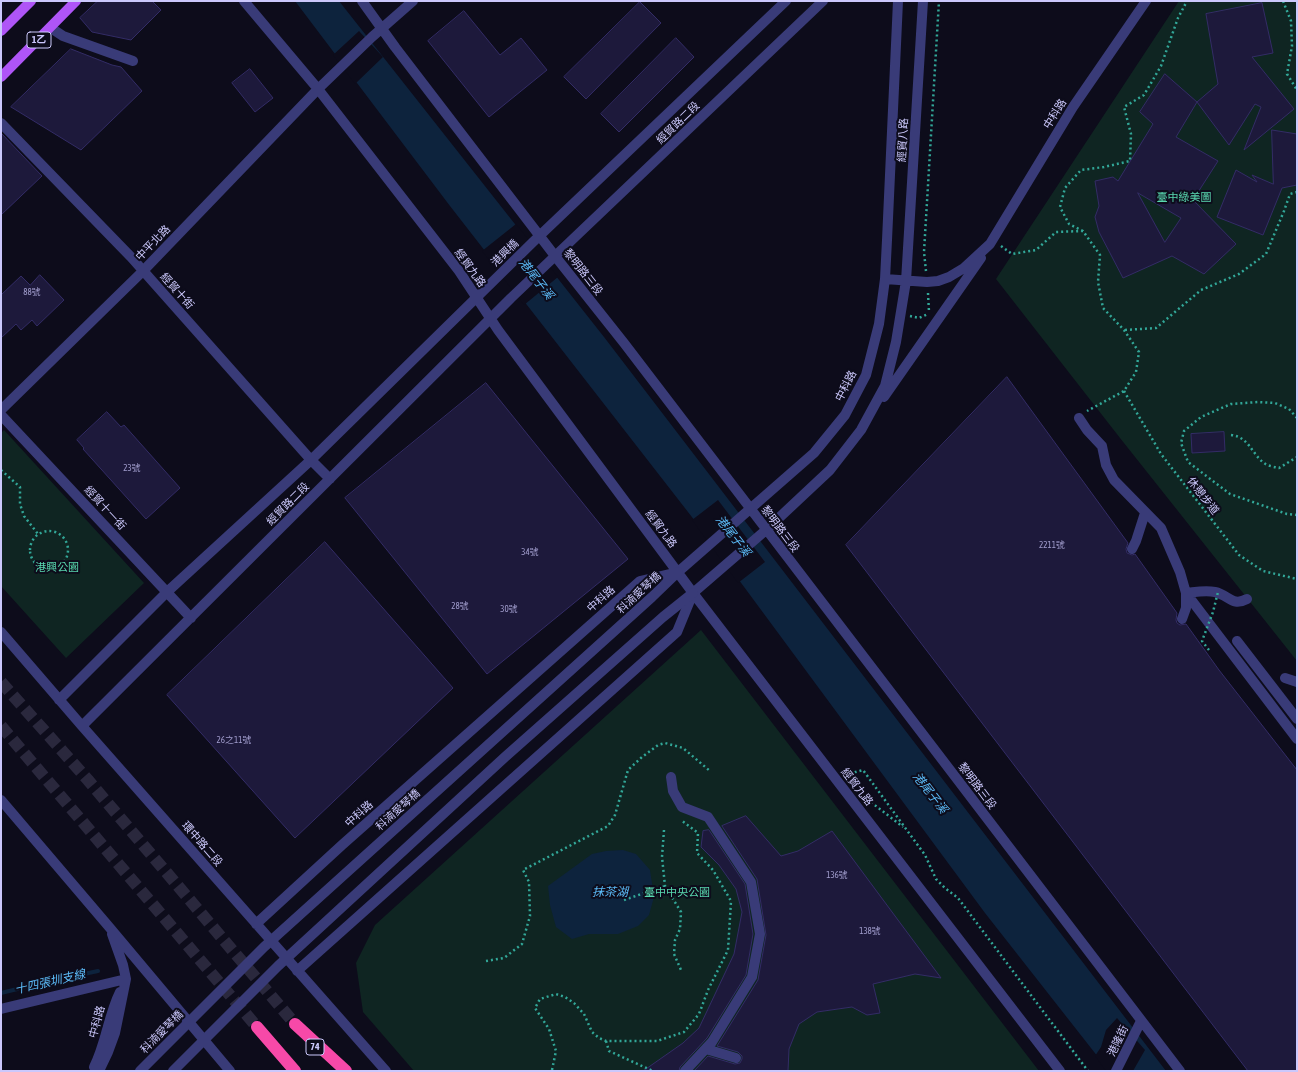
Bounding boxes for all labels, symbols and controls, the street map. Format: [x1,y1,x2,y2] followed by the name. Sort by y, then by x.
[27,32,51,48] road number: 1乙
[1041,97,1069,131] street label: 中科路
[654,99,702,147] street label: 經貿路二段
[895,118,911,162] street label: 經貿八路
[1157,191,1211,205] park label: 臺中綠美圖
[133,223,173,263] street label: 中平北路
[489,237,521,269] street label: 港興橋
[452,246,488,290] street label: 經貿九路
[561,246,605,298] street label: 黎明路三段
[516,256,556,302] water label: 港尾子溪
[157,270,197,312] street label: 經貿十街
[23,287,41,297] house number: 88號
[833,368,859,404] street label: 中科路
[123,463,141,473] house number: 23號
[1184,475,1222,517] street label: 休憩步道
[264,480,312,528] street label: 經貿路二段
[81,483,129,533] street label: 經貿十一街
[758,503,802,555] street label: 黎明路三段
[642,507,680,551] street label: 經貿九路
[713,513,753,559] water label: 港尾子溪
[1039,540,1065,550] house number: 2211號
[521,547,539,557] house number: 34號
[35,561,79,575] park label: 港興公園
[614,569,664,617] street label: 科湳愛琴橋
[584,583,618,615] street label: 中科路
[451,601,469,611] house number: 28號
[500,604,518,614] house number: 30號
[217,735,251,745] house number: 26之11號
[955,760,999,812] street label: 黎明路三段
[838,766,876,808] street label: 經貿九路
[910,770,950,816] water label: 港尾子溪
[373,787,423,833] street label: 科湳愛琴橋
[342,798,376,830] street label: 中科路
[179,819,225,869] street label: 環中路二段
[826,870,848,880] house number: 136號
[592,885,628,899] water label: 抹茶湖
[644,886,710,900] park label: 臺中中央公園
[859,926,881,936] house number: 138號
[13,967,87,997] water label: 十四張圳支線
[86,1004,108,1040] street label: 中科路
[138,1008,186,1056] street label: 科湳愛琴橋
[1105,1023,1131,1059] street label: 港隆街
[306,1039,324,1055] road number: 74

